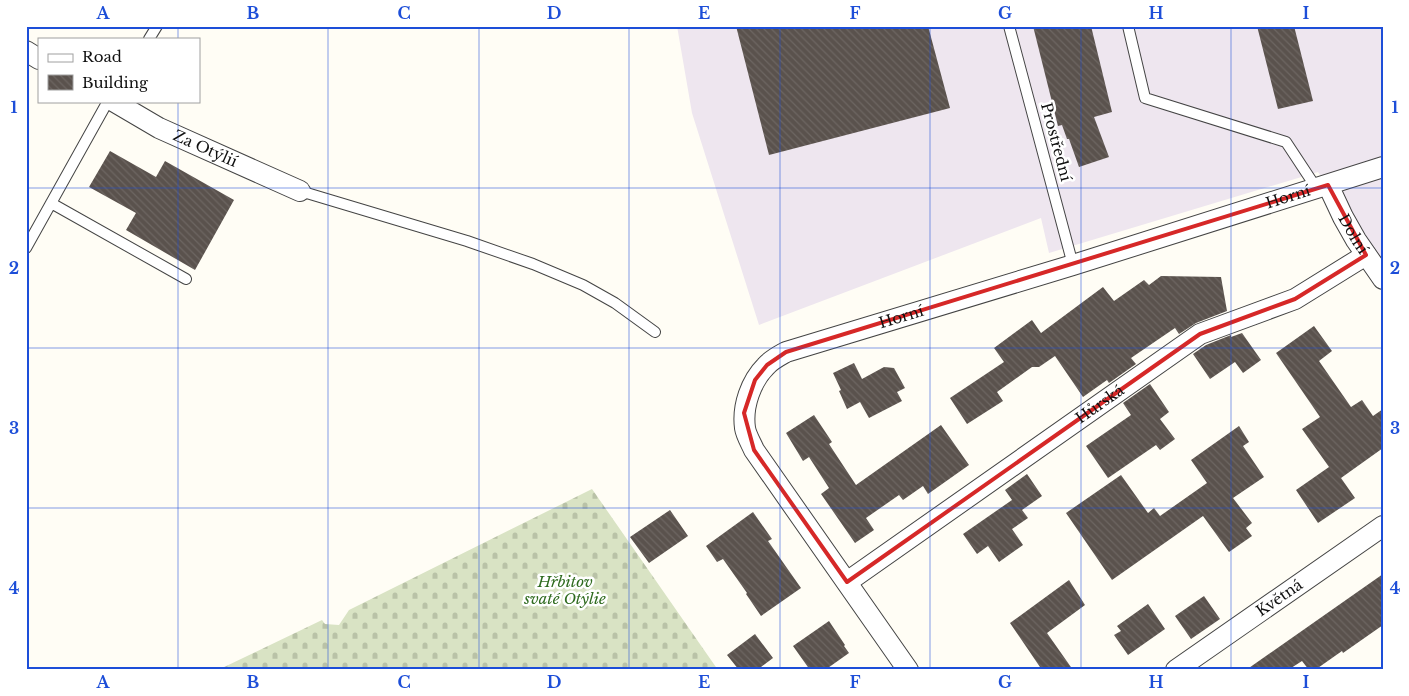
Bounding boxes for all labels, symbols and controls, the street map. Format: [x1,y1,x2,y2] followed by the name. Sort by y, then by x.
[96,3,111,23] text: A
[247,3,260,23] text: B
[397,3,411,23] text: C
[547,3,561,23] text: D
[698,3,710,23] text: E
[849,3,861,23] text: F
[998,3,1012,23] text: G
[1148,3,1164,23] text: H
[1303,3,1310,23] text: I
[38,38,200,102] legend
[82,47,122,66] text: Road
[82,73,149,92] text: Building
[11,97,18,117] text: 1
[1392,97,1399,117] text: 1
[1037,100,1076,184] street label: Prostřední
[170,126,241,171] street label: Za Otýlií
[1263,180,1314,213] street label: Horní
[1334,210,1373,258] street label: Dolní
[9,258,19,278] text: 2
[1390,258,1400,278] text: 2
[876,301,927,332] street label: Horní
[1072,380,1128,428] street label: Hůrská
[9,418,19,438] text: 3
[1390,418,1400,438] text: 3
[523,572,606,608] park label: Hřbitov svaté Otýlie
[1252,575,1307,620] street label: Květná
[9,578,19,598] text: 4
[1390,578,1400,598] text: 4
[96,672,111,692] text: A
[247,672,260,692] text: B
[397,672,411,692] text: C
[547,672,561,692] text: D
[698,672,710,692] text: E
[849,672,861,692] text: F
[998,672,1012,692] text: G
[1148,672,1164,692] text: H
[1303,672,1310,692] text: I

